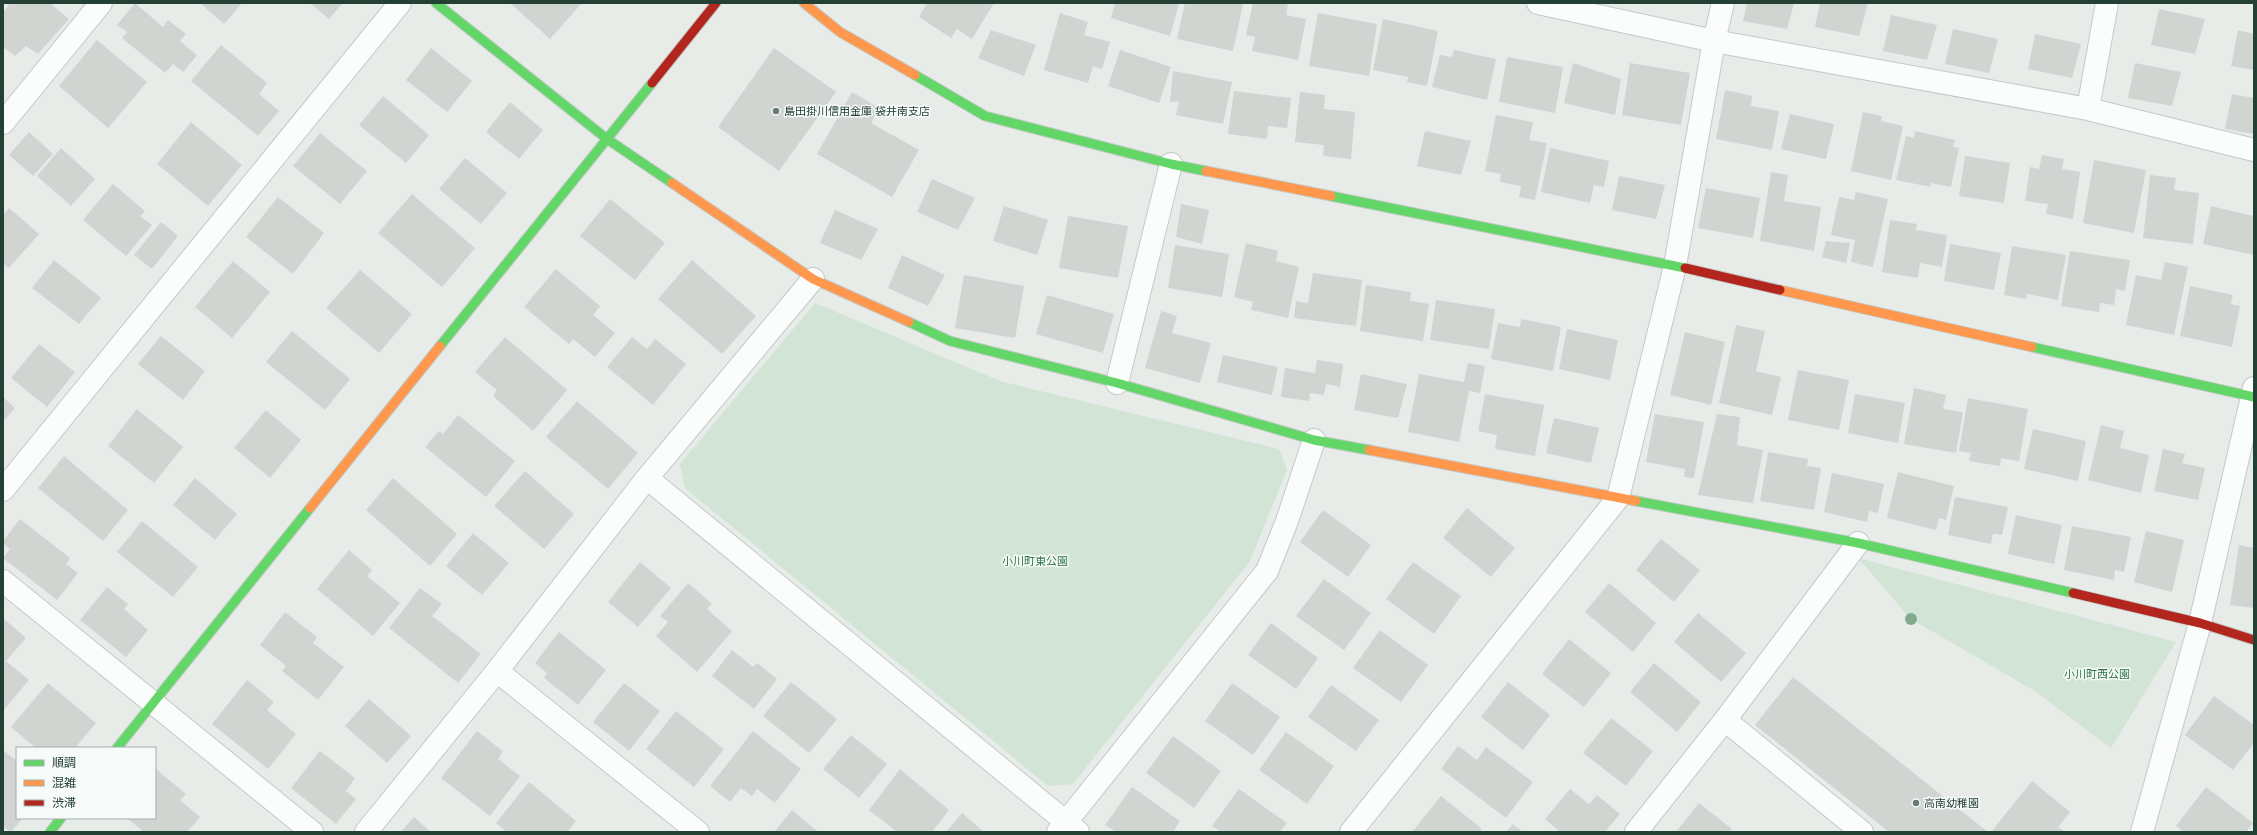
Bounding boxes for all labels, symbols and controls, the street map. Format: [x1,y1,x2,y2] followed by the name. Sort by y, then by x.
[784,104,930,118] place label: 島田掛川信用金庫 袋井南支店
[771,106,781,116] marker: 島田掛川信用金庫 袋井南支店
[1002,554,1068,568] park label: 小川町東公園
[2064,667,2130,681] park label: 小川町西公園
[16,747,156,819] legend
[52,755,76,770] text: 順調
[52,775,76,790] text: 混雑
[52,795,76,810] text: 渋滞
[1924,796,1979,810] place label: 高南幼稚園
[1911,798,1921,808] marker: 高南幼稚園

